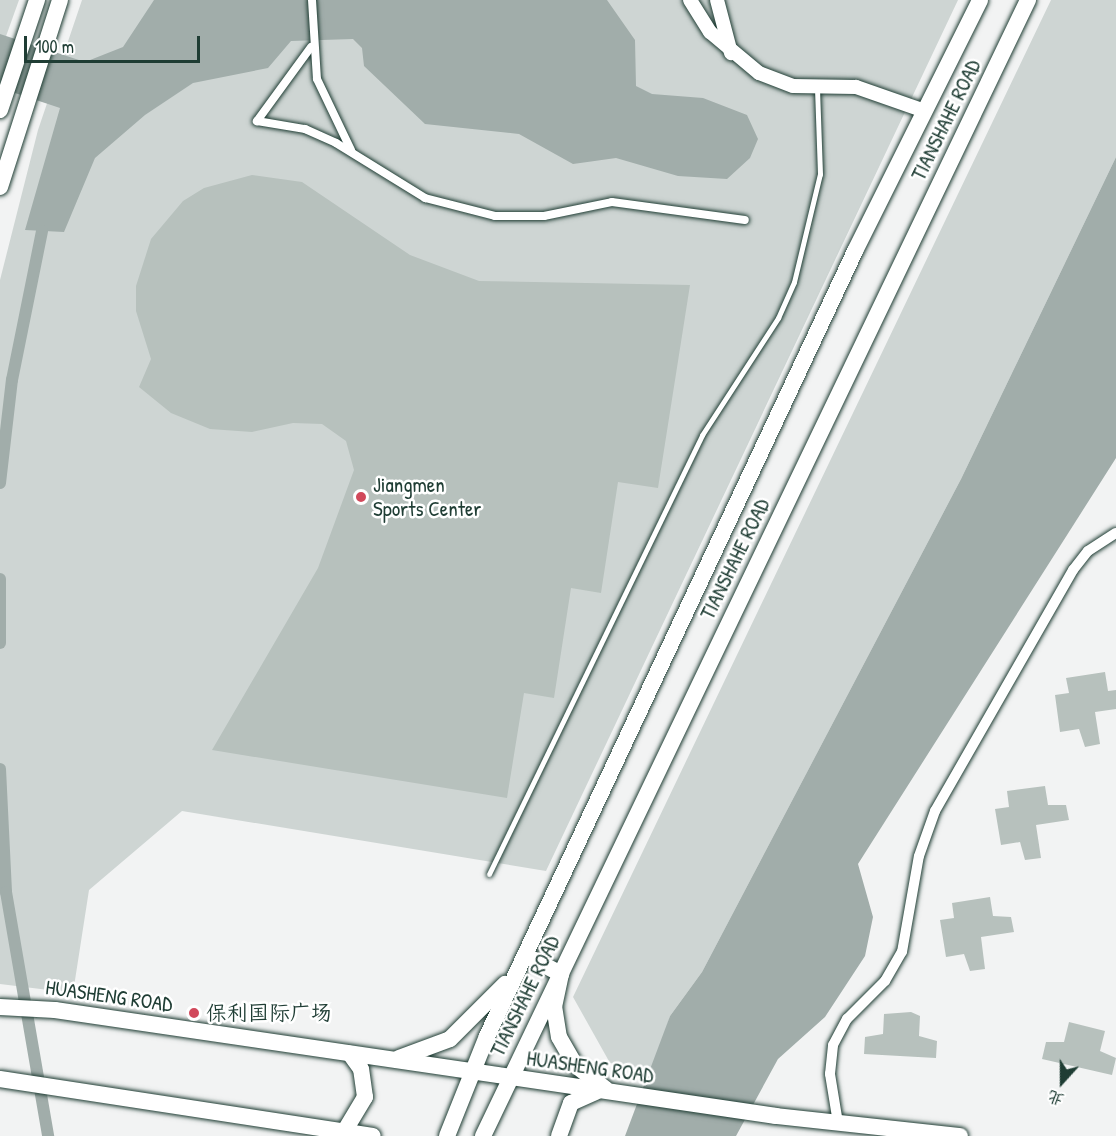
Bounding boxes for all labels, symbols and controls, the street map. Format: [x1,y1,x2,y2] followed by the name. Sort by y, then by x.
[27,24,202,62] scale bar
[35,34,74,59] text: 100 m
[906,55,986,185] street label: TIANSHAHE ROAD
[373,472,481,522] place label: Jiangmen Sports Center
[354,490,368,504] marker: Jiangmen Sports Center
[695,494,775,624] street label: TIANSHAHE ROAD
[485,931,565,1061] street label: TIANSHAHE ROAD
[44,975,174,1017] street label: HUASHENG ROAD
[206,1000,332,1026] place label: 保利国际广场
[187,1006,201,1020] marker: 保利国际广场
[525,1046,655,1088] street label: HUASHENG ROAD
[1032,1052,1092,1112] north arrow
[1044,1086,1067,1112] text: 北

